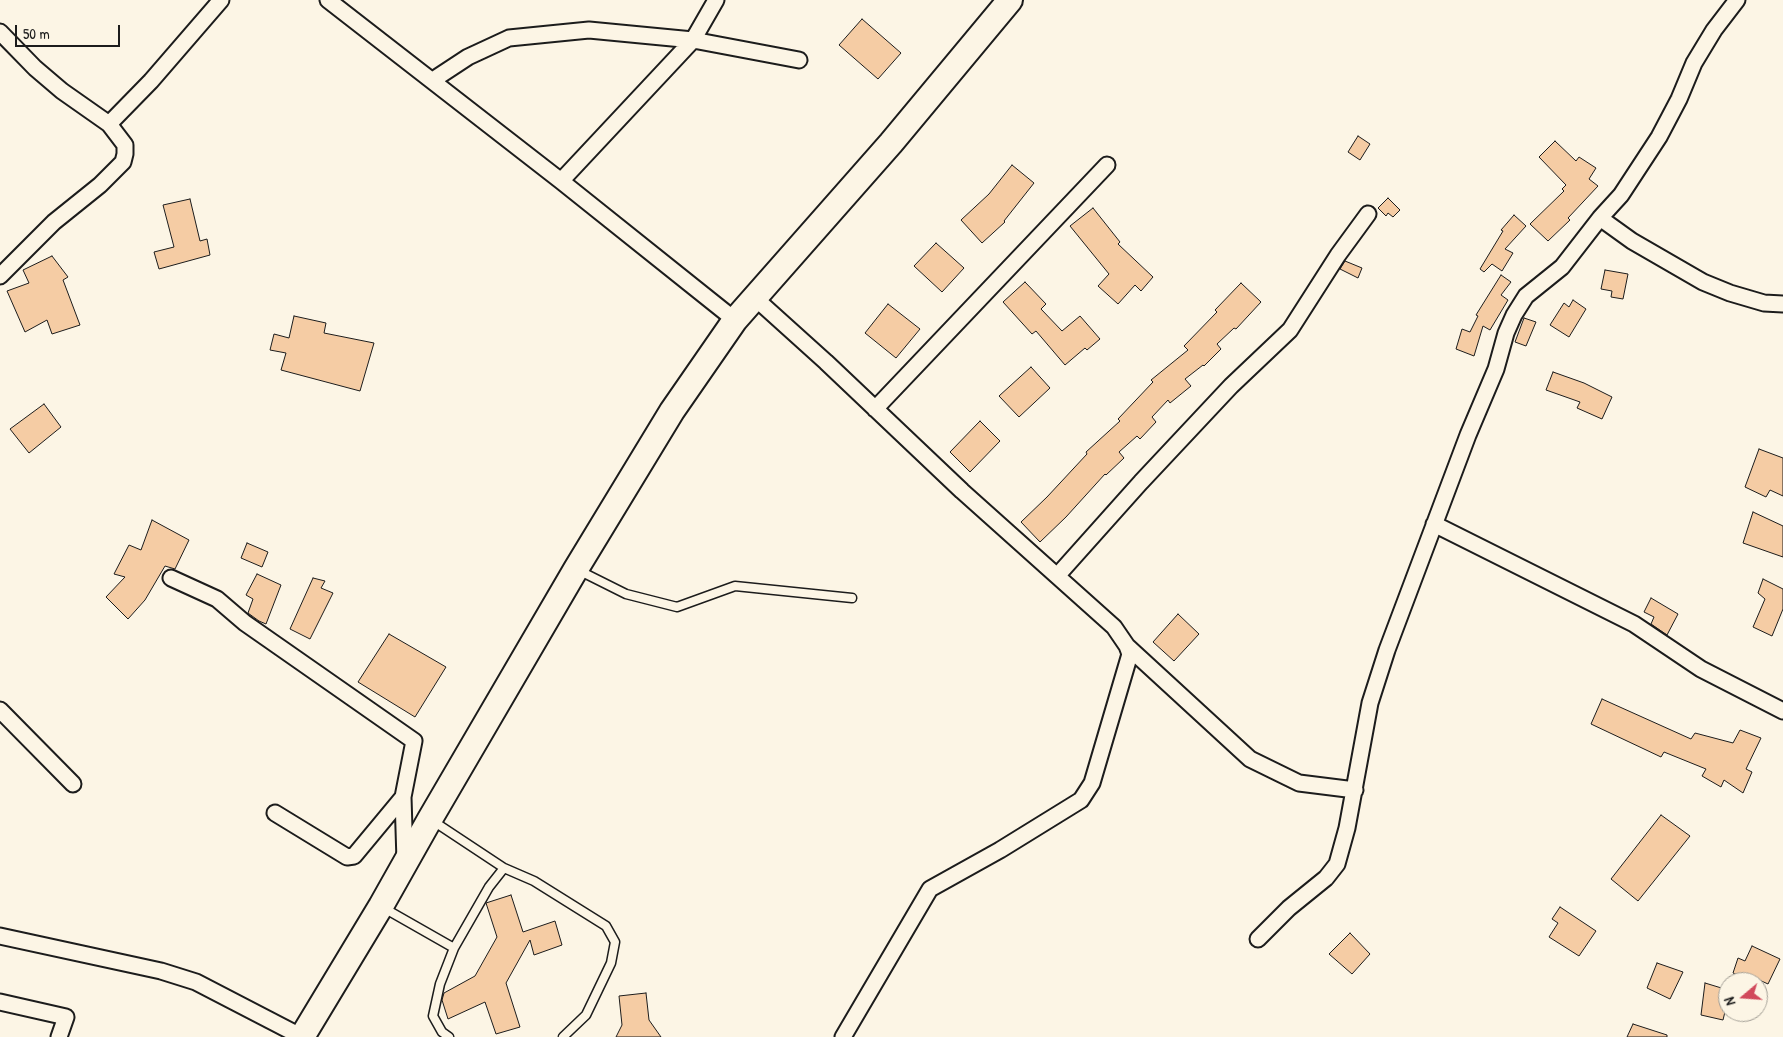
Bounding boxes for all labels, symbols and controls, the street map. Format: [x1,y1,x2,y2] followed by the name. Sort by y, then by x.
[18,15,122,47] scale bar
[23,23,50,44] text: 50 m
[1718,972,1768,1022] north arrow
[1719,995,1739,1008] text: N

